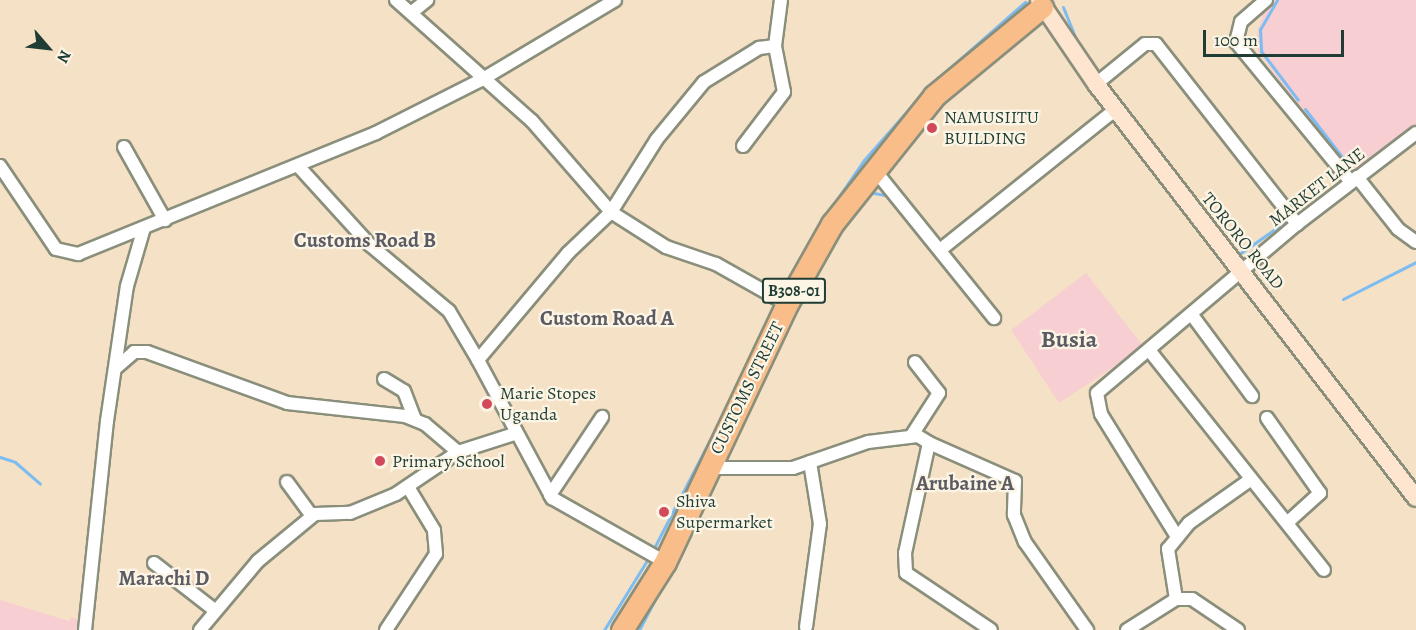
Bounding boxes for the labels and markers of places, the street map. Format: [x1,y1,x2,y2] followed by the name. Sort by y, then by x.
[944,107,1039,150] place label: NAMUSIITU BUILDING
[925,121,939,135] marker: NAMUSIITU BUILDING
[500,383,596,426] place label: Marie Stopes Uganda
[478,395,496,413] marker: Marie Stopes Uganda
[392,450,505,472] place label: Primary School
[373,454,387,468] marker: Primary School
[676,491,773,534] place label: Shiva Supermarket
[657,505,671,519] marker: Shiva Supermarket

